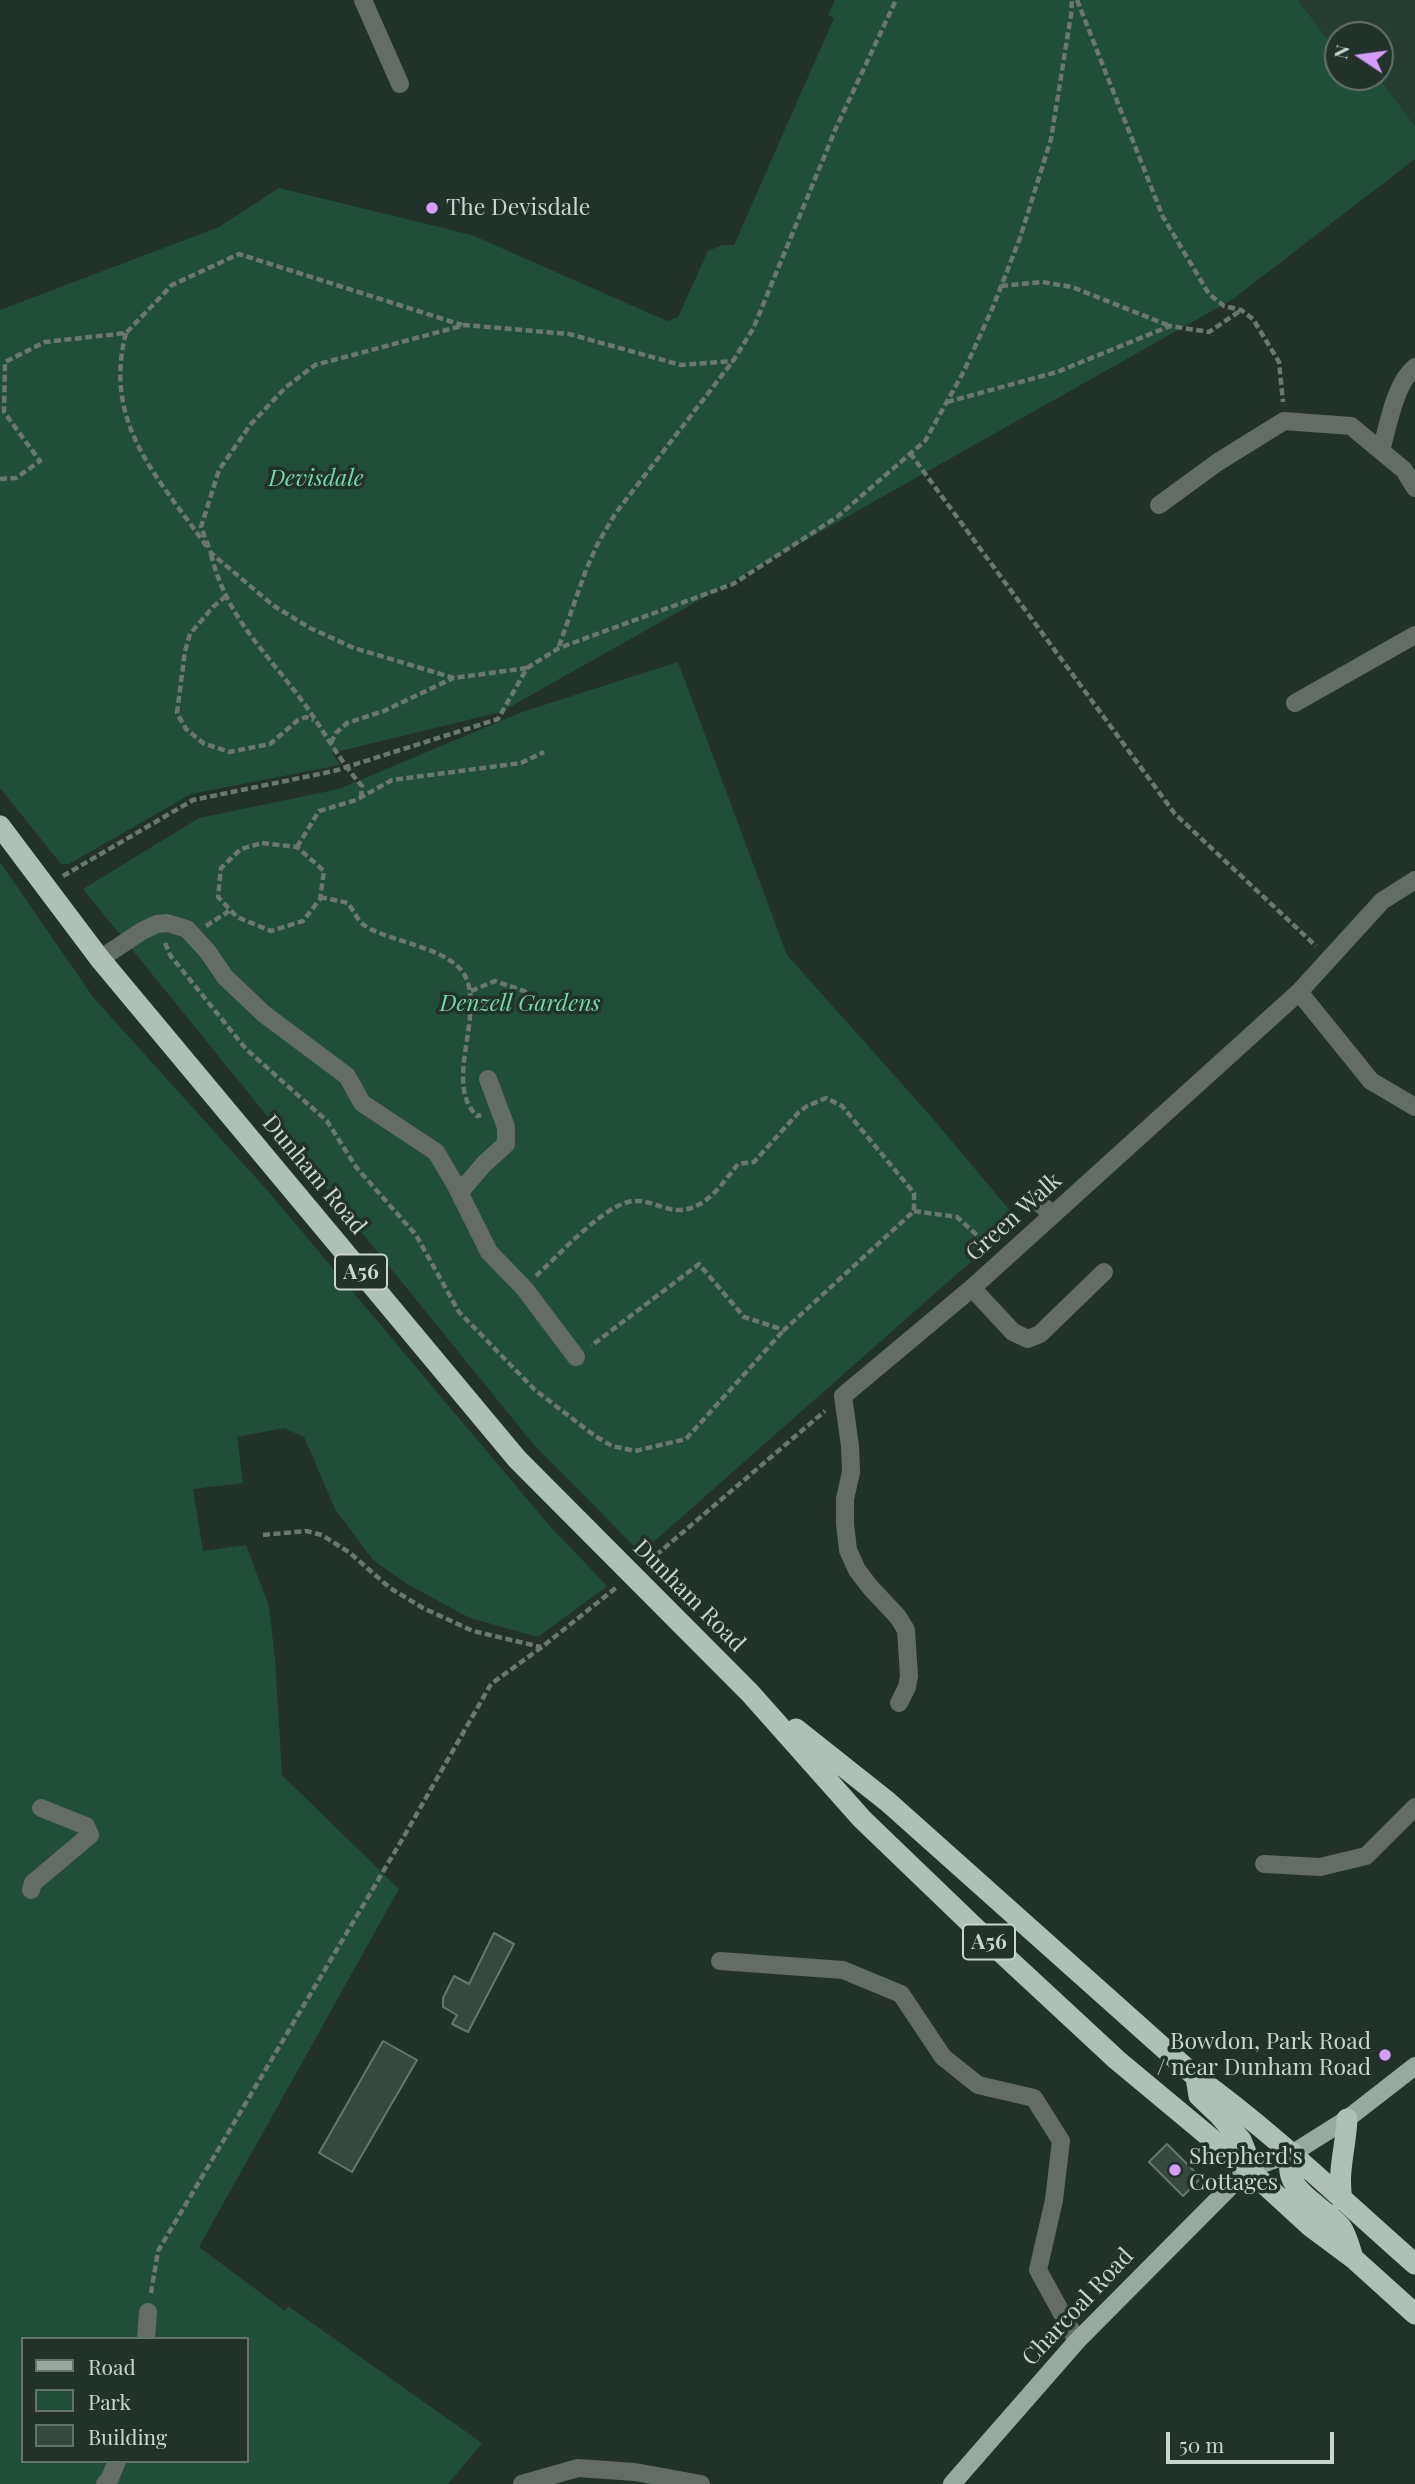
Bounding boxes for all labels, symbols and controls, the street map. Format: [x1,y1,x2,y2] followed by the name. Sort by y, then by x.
[1324,21,1394,91] north arrow
[1326,42,1355,61] text: N
[446,194,590,222] place label: The Devisdale
[424,200,440,216] marker: The Devisdale
[268,465,364,493] park label: Devisdale
[440,990,600,1018] park label: Denzell Gardens
[256,1110,372,1240] street label: Dunham Road
[961,1167,1067,1267] street label: Green Walk
[335,1254,387,1290] road number: A56
[627,1534,751,1658] street label: Dunham Road
[963,1924,1015,1960] road number: A56
[1157,2028,1371,2082] place label: Bowdon, Park Road / near Dunham Road
[1377,2047,1393,2063] marker: Bowdon, Park Road / near Dunham Road
[1189,2143,1303,2197] place label: Shepherd's Cottages
[1167,2162,1183,2178] marker: Shepherd's Cottages
[1017,2243,1139,2371] street label: Charcoal Road
[21,2337,248,2463] legend
[88,2352,136,2380] text: Road
[88,2387,131,2415] text: Park
[1170,2418,1338,2462] scale bar
[88,2422,167,2450] text: Building
[1179,2430,1224,2458] text: 50 m

